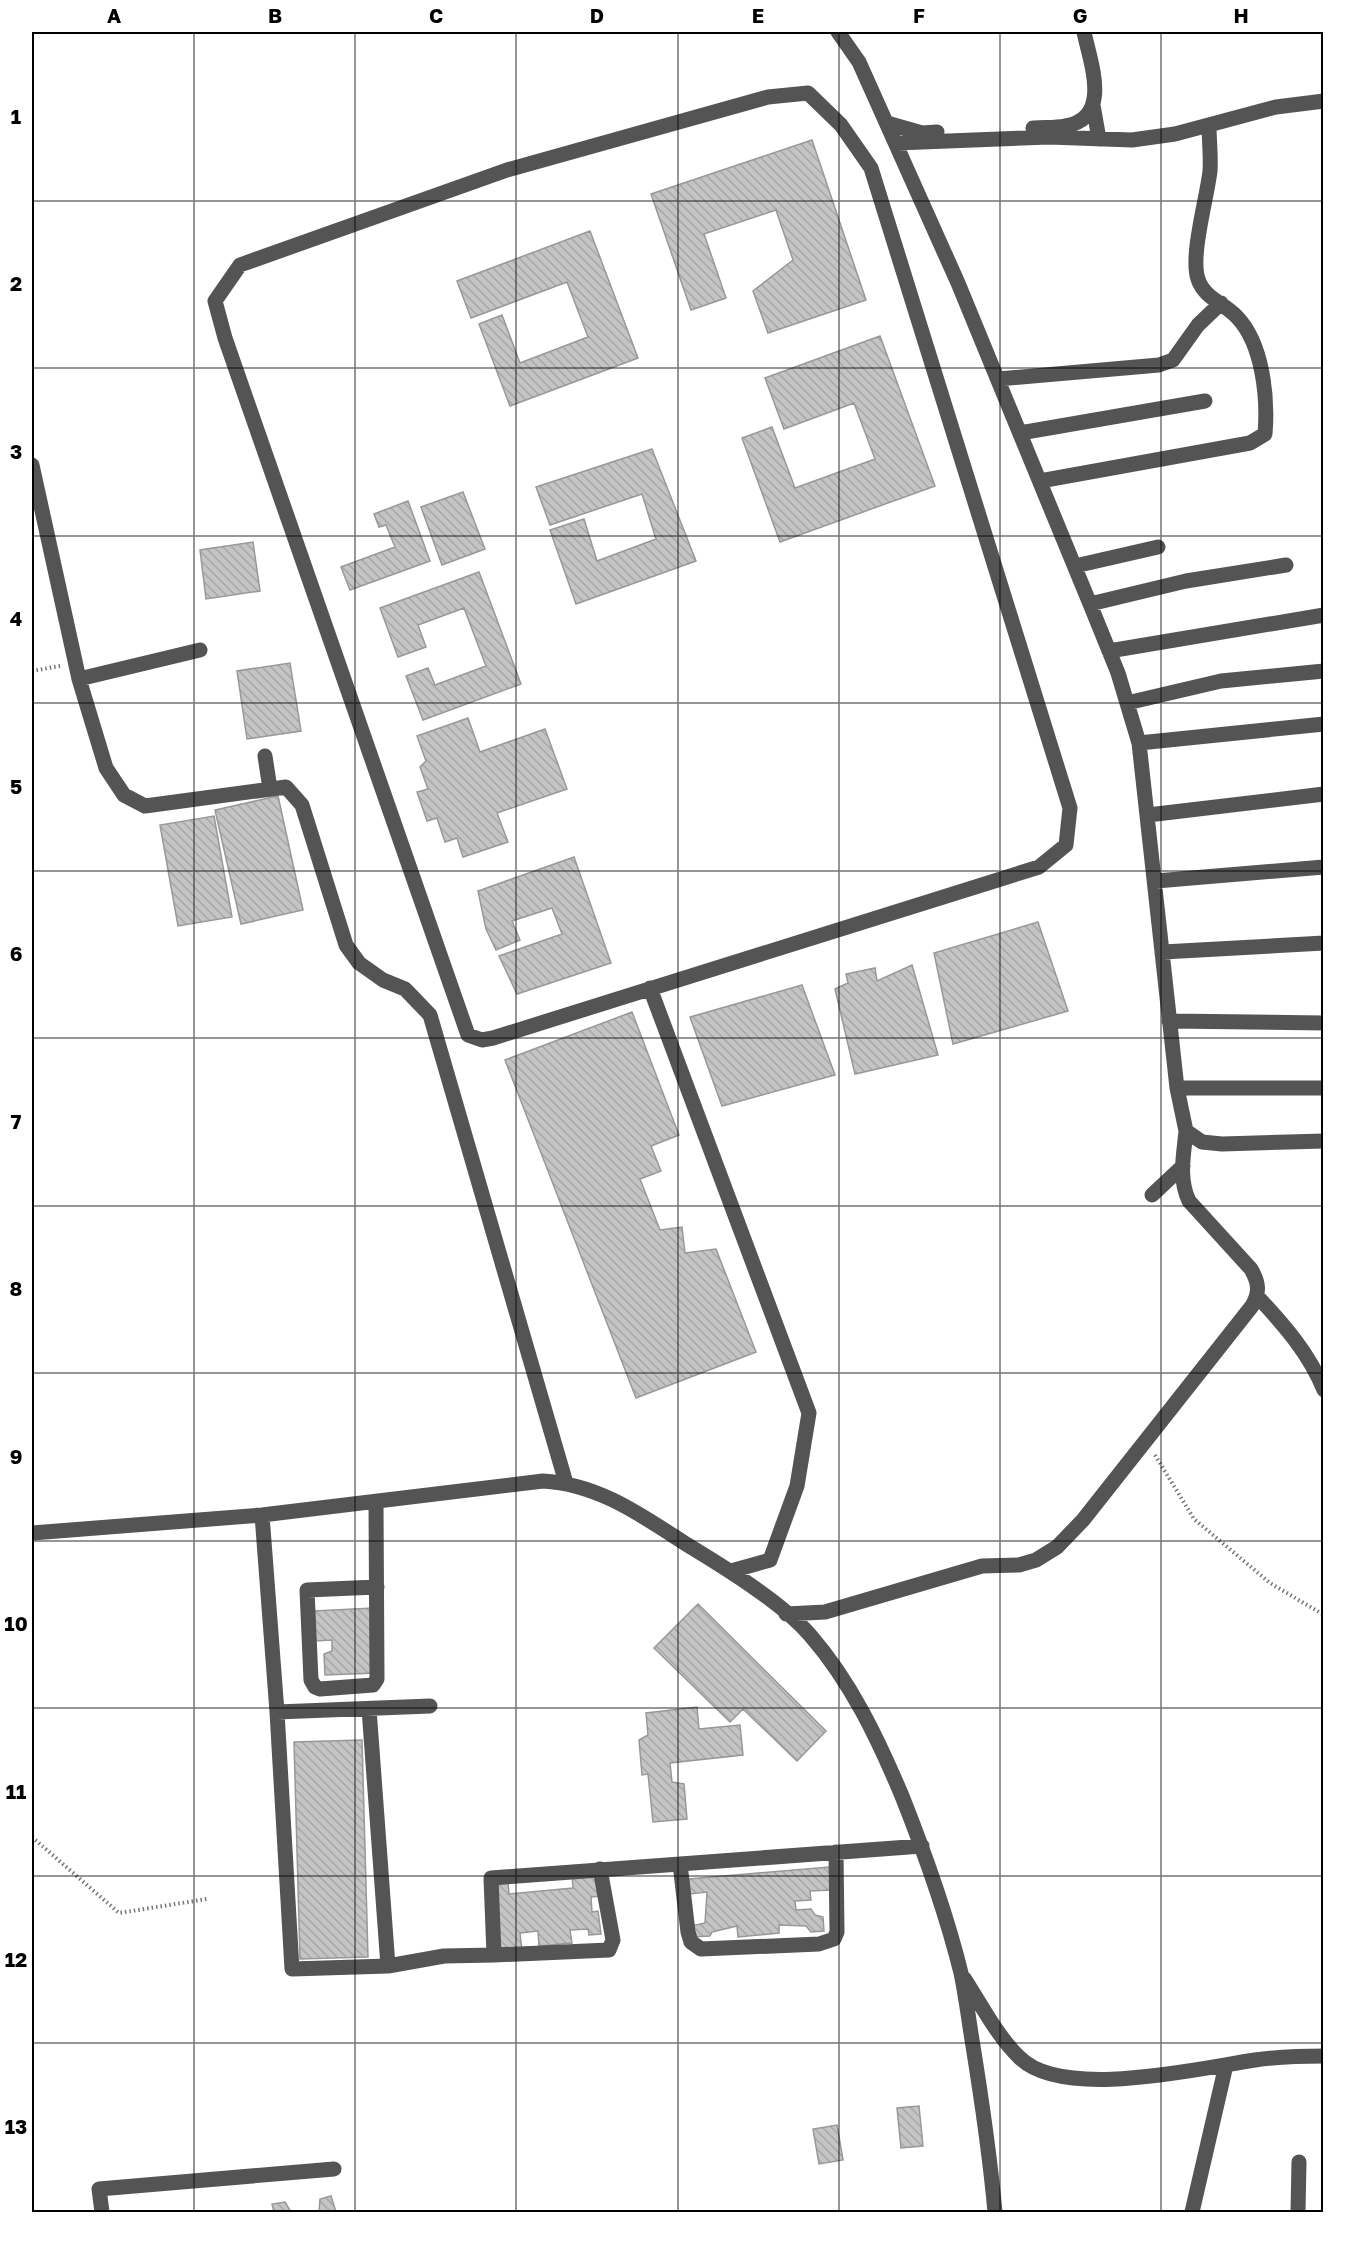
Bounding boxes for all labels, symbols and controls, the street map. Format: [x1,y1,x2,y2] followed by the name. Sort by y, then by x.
[107,3,121,27] text: A
[268,3,282,27] text: B
[429,3,443,27] text: C
[590,3,604,27] text: D
[752,3,764,27] text: E
[913,3,925,27] text: F
[1073,3,1087,27] text: G
[1233,3,1249,27] text: H
[11,104,21,128] text: 1
[10,271,22,295] text: 2
[10,439,22,463] text: 3
[10,606,22,630] text: 4
[10,774,22,798] text: 5
[10,941,22,965] text: 6
[11,1109,22,1133] text: 7
[10,1276,22,1300] text: 8
[10,1444,22,1468] text: 9
[4,1611,28,1635] text: 10
[6,1779,26,1803] text: 11
[5,1947,27,1971] text: 12
[5,2114,27,2138] text: 13

